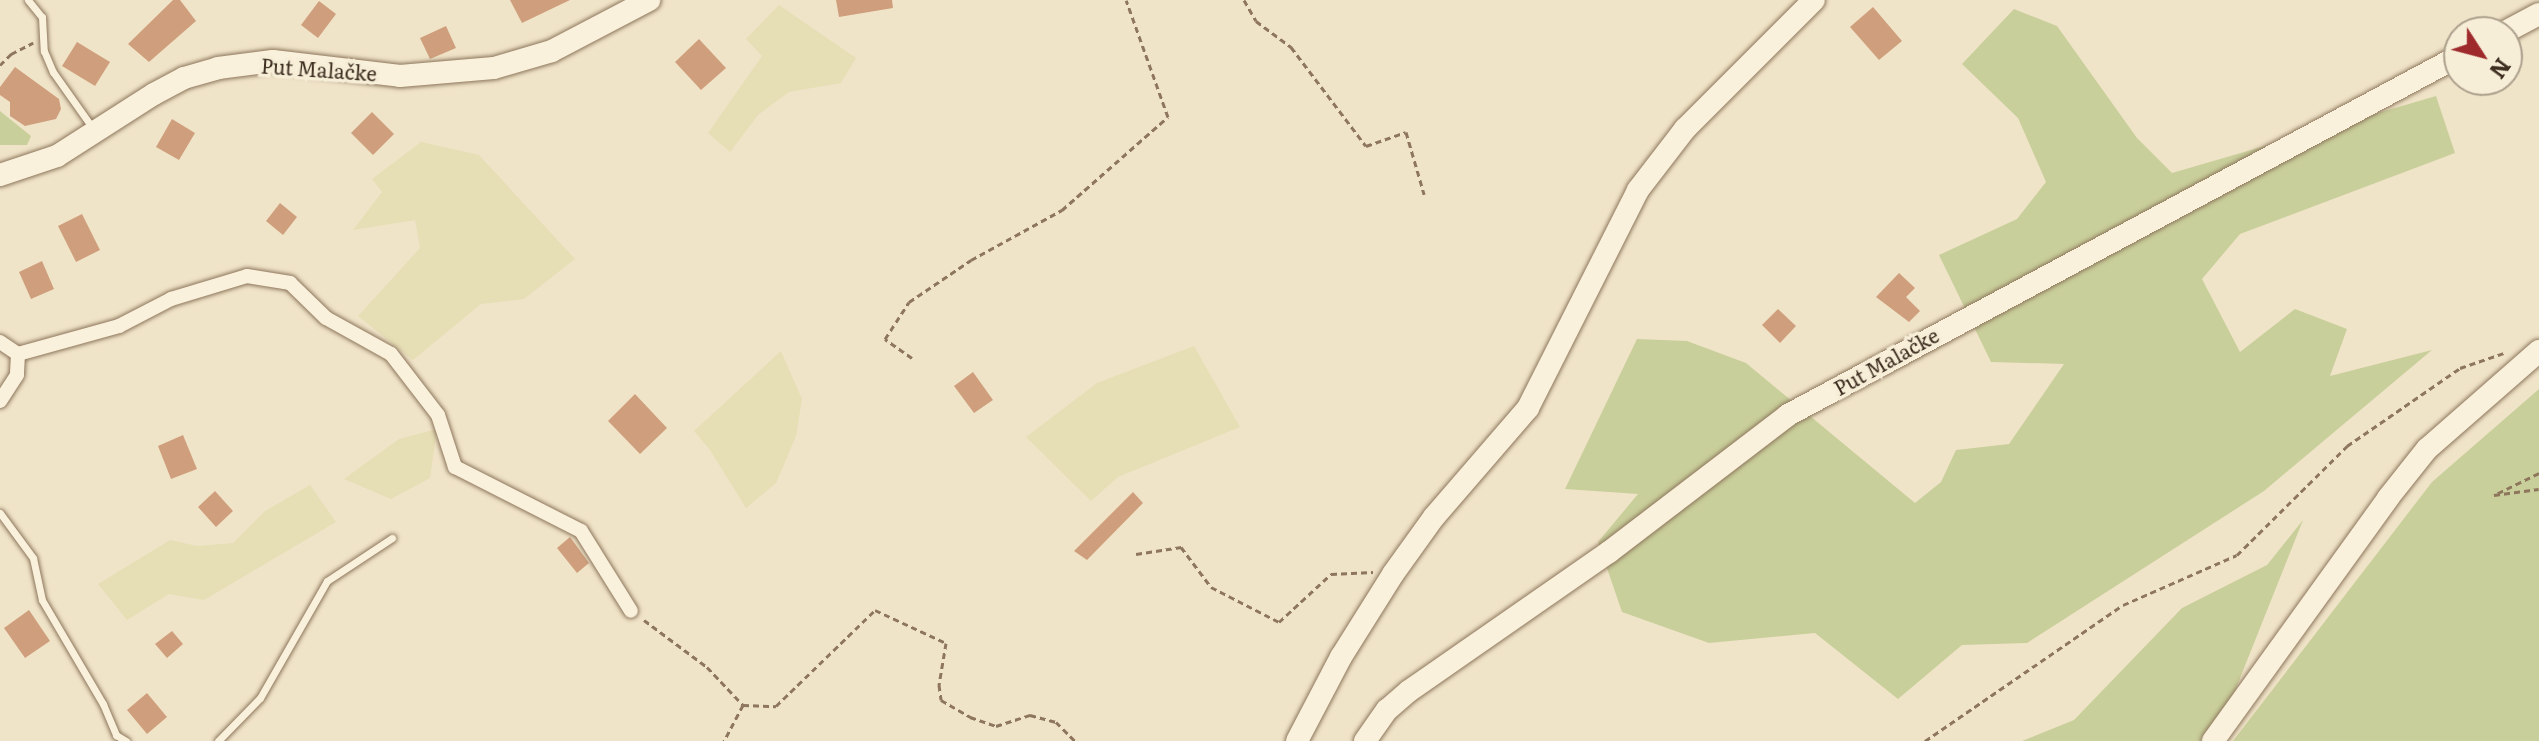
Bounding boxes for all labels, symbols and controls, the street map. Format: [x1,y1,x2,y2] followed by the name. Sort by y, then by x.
[2443,16,2523,96] north arrow
[2482,52,2520,86] text: N
[260,53,378,85] street label: Put Malačke
[1829,322,1943,400] street label: Put Malačke

